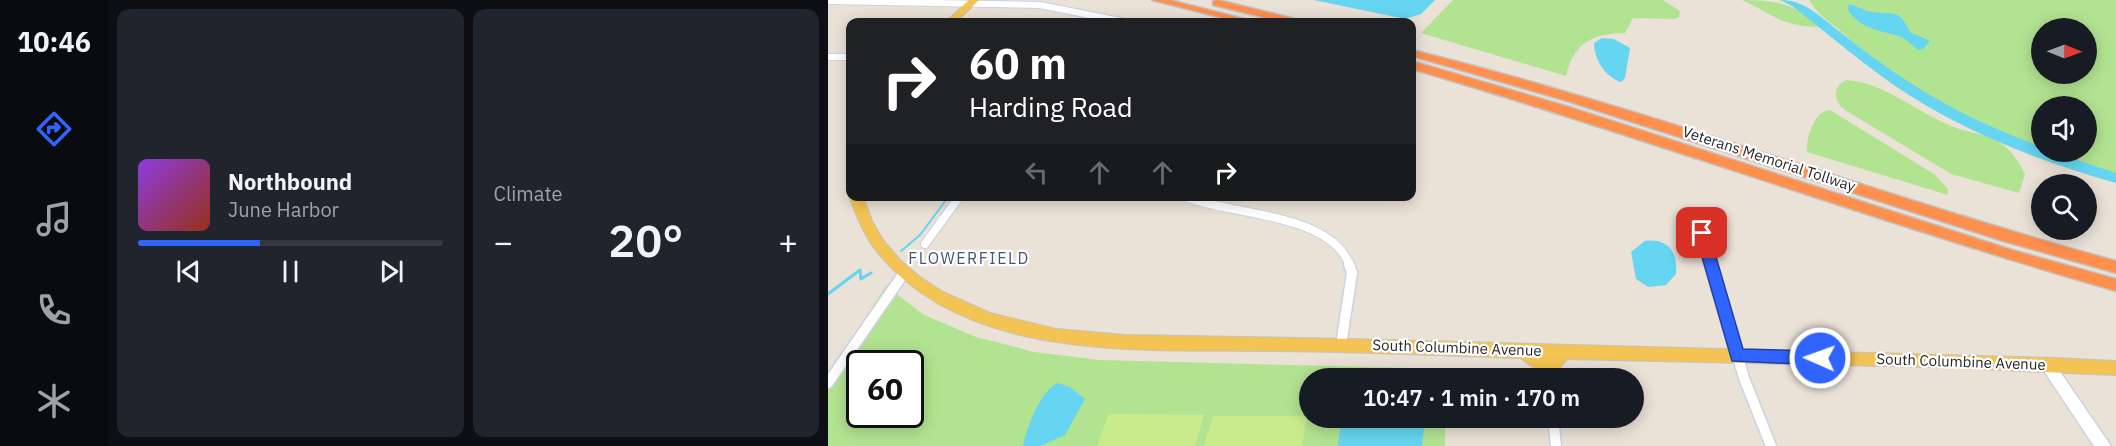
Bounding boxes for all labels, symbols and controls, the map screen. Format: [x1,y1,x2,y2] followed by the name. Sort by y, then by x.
[2031,18,2097,84] north arrow
[2031,18,2097,240] map controls
[17,24,91,59] text: 10:46
[969,36,1067,91] text: 60 m
[870,42,948,120] icon: right
[969,89,1133,124] text: Harding Road
[2031,96,2097,162] button: sound
[33,108,75,150] icon: directions
[1680,122,1859,196] street label: Veterans Memorial Tollway
[1020,156,1053,189] icon: left
[1083,156,1116,189] icon: ahead
[1146,156,1179,189] icon: ahead
[1209,156,1242,189] icon: right
[228,167,352,196] text: Northbound
[2031,174,2097,240] button: search
[494,180,562,207] text: Climate
[228,196,339,223] text: June Harbor
[33,198,75,240] icon: music
[1676,207,1727,258] pin
[608,211,683,269] text: 20°
[1685,216,1718,249] icon: arrive
[494,220,513,263] text: −
[778,220,798,263] text: +
[908,248,1030,268] district label: FLOWERFIELD
[172,255,205,288] icon: previous
[274,255,307,288] icon: pause
[375,255,408,288] icon: next
[33,289,75,331] icon: phone
[1788,326,1852,390] position arrow
[1372,335,1542,360] street label: South Columbine Avenue
[1876,349,2046,374] street label: South Columbine Avenue
[846,350,924,428] speed limit sign: 60
[33,380,75,422] icon: climate
[1363,383,1580,412] text: 10:47 · 1 min · 170 m

